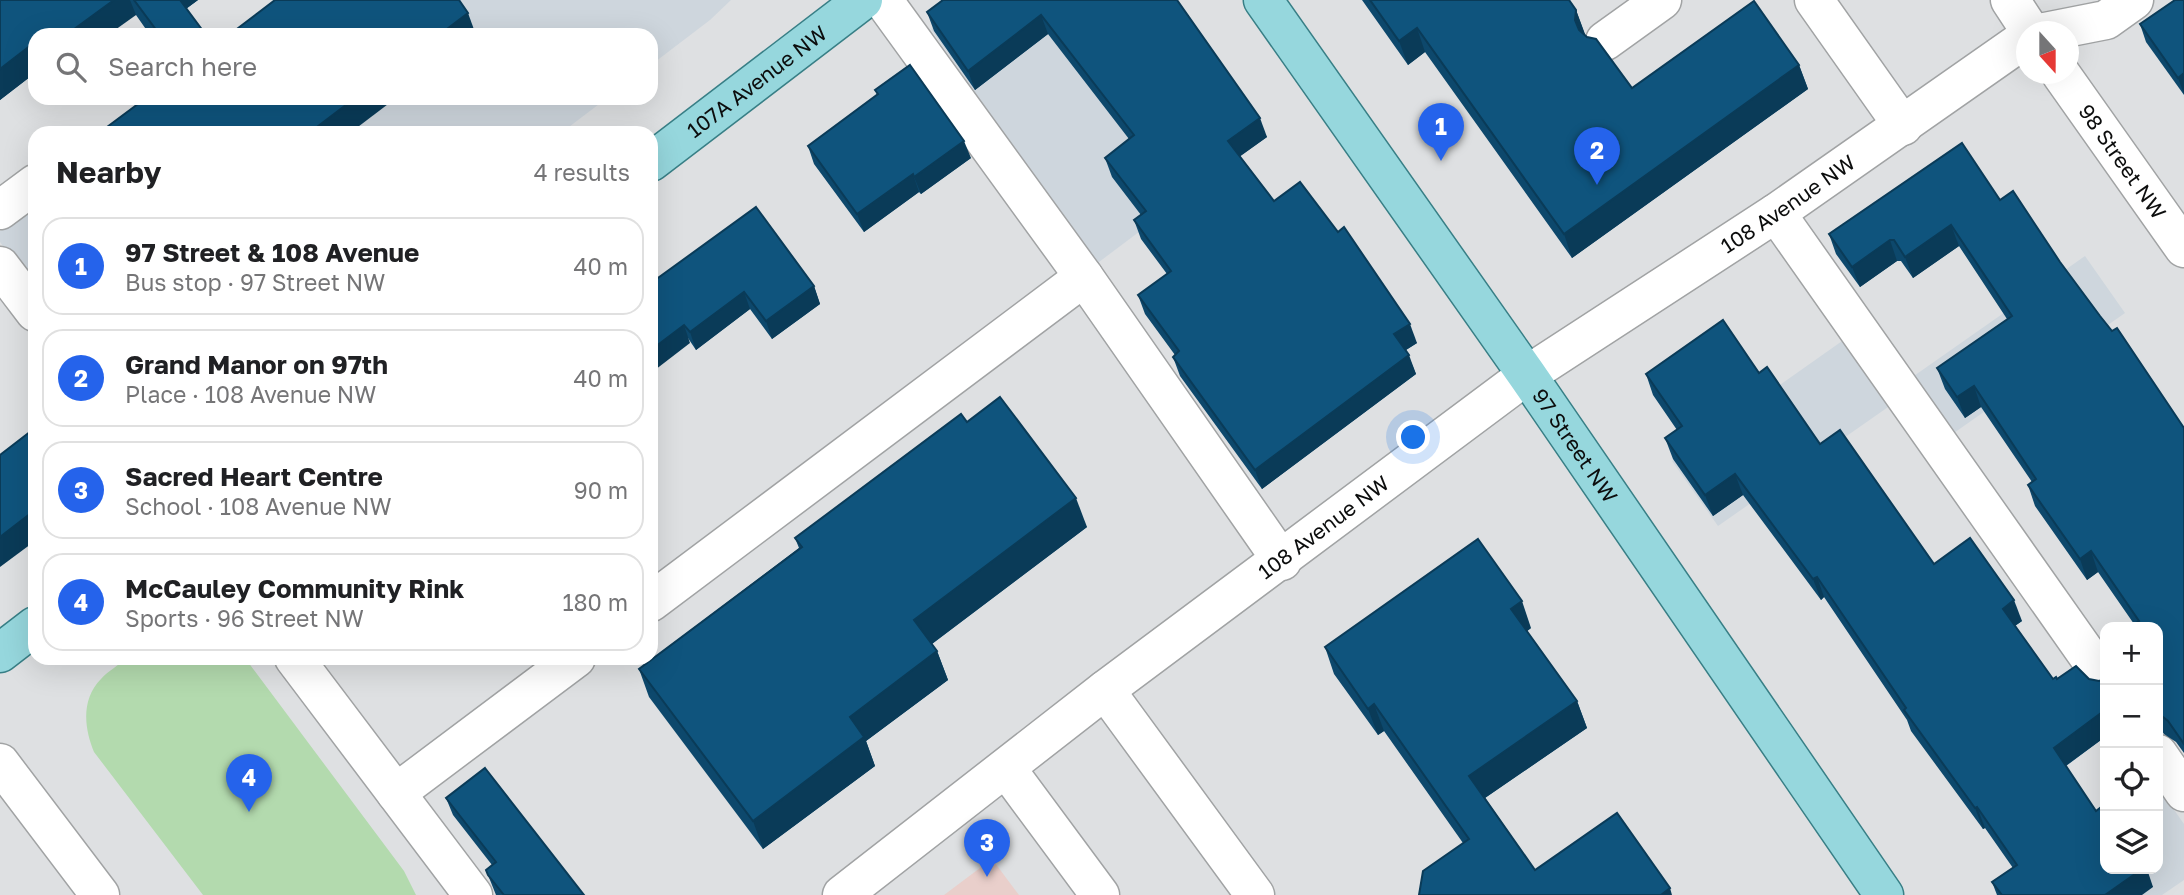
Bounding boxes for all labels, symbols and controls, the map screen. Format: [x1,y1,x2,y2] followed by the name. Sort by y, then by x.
[682,20,832,143] street label: 107A Avenue NW
[2016,21,2079,84] north arrow
[28,28,658,105] search box
[52,48,90,86] icon: search
[108,51,257,82] text: Search here
[2073,99,2172,224] street label: 98 Street NW
[1418,103,1464,161] pin: 1
[1574,127,1620,185] pin: 2
[1716,149,1860,259] street label: 108 Avenue NW
[56,154,161,190] text: Nearby
[534,158,630,186] text: 4 results
[125,237,419,268] text: 97 Street & 108 Avenue
[75,252,87,280] text: 1
[574,252,628,280] text: 40 m
[125,268,385,296] text: Bus stop · 97 Street NW
[125,349,388,380] text: Grand Manor on 97th
[74,364,88,392] text: 2
[574,364,628,392] text: 40 m
[125,380,376,408] text: Place · 108 Avenue NW
[1527,383,1624,507] street label: 97 Street NW
[1396,420,1430,454] your location
[125,461,383,492] text: Sacred Heart Centre
[1253,470,1394,584] street label: 108 Avenue NW
[74,476,88,504] text: 3
[574,476,628,504] text: 90 m
[125,492,391,520] text: School · 108 Avenue NW
[125,573,464,604] text: McCauley Community Rink
[74,588,88,616] text: 4
[562,588,628,616] text: 180 m
[125,604,364,632] text: Sports · 96 Street NW
[2100,622,2163,874] map controls
[2100,622,2163,685] button: +
[2100,685,2163,748] button: −
[2100,748,2163,811] button: locate
[226,754,272,812] pin: 4
[2100,811,2163,874] button: layers
[964,819,1010,877] pin: 3

